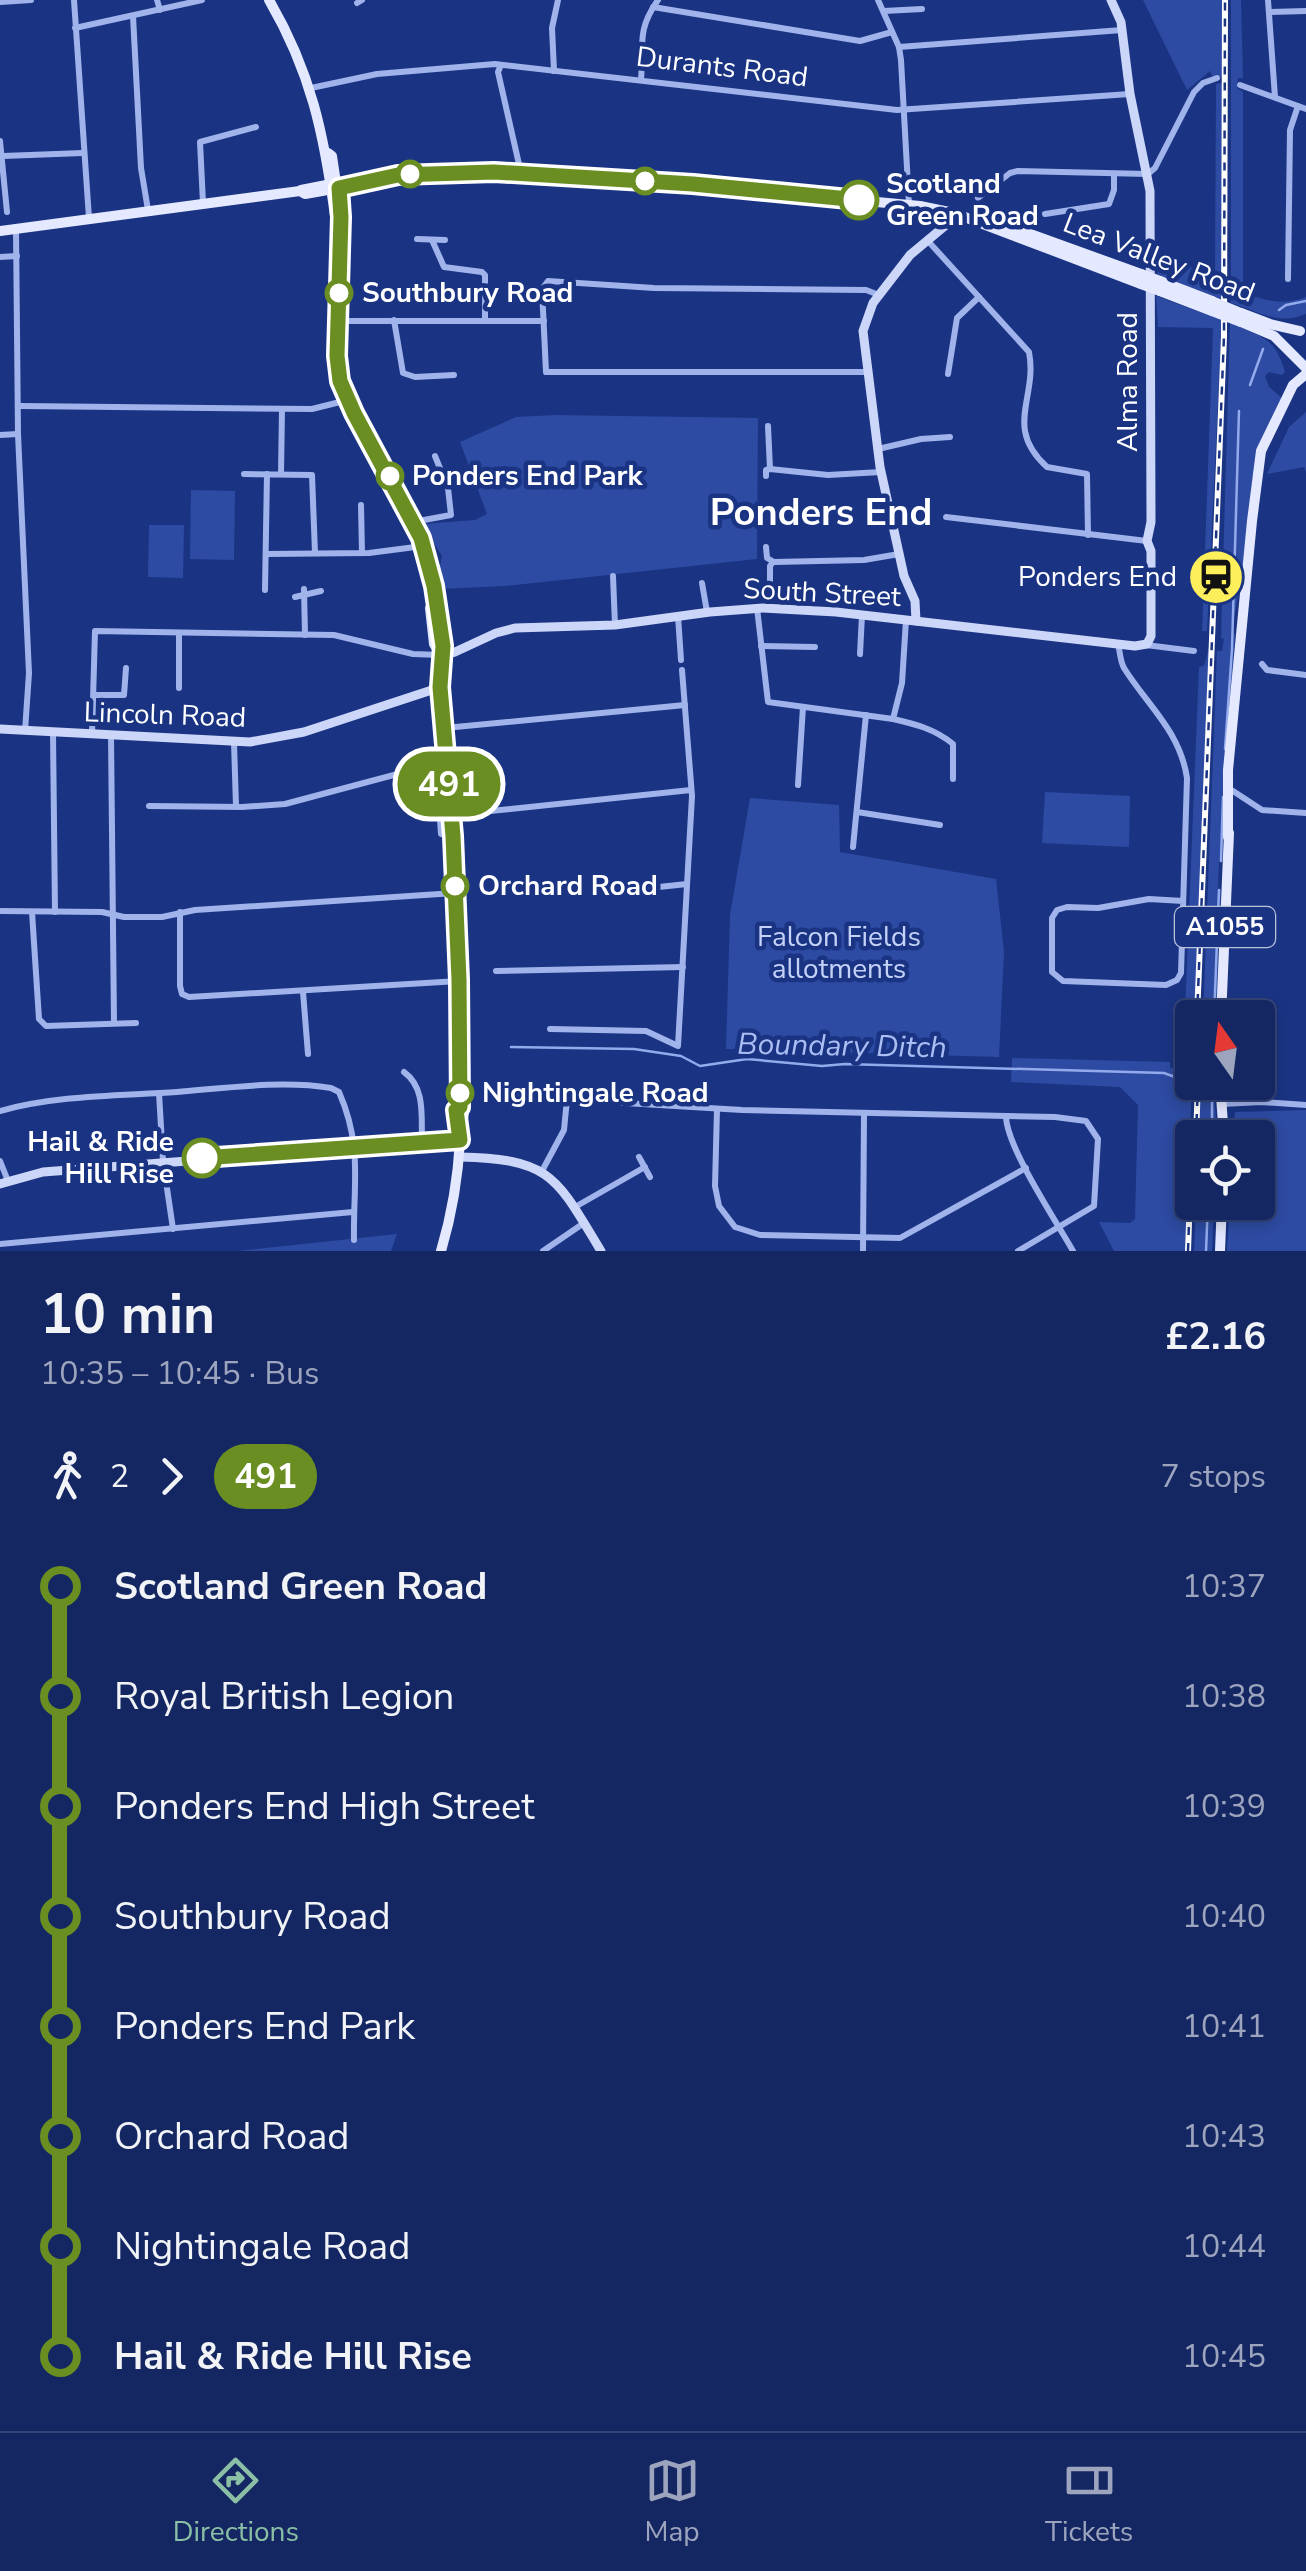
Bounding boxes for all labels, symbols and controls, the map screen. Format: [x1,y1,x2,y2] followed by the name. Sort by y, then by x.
[634,38,810,96] street label: Durants Road
[397,161,423,187] unlabelled marker
[886,165,1039,235] place label: Scotland Green Road
[632,168,658,194] unlabelled marker
[840,181,878,219] marker: Scotland Green Road
[1058,204,1260,312] street label: Lea Valley Road
[362,274,573,312] place label: Southbury Road
[326,280,352,306] marker: Southbury Road
[1109,312,1147,452] street label: Alma Road
[412,457,643,495] place label: Ponders End Park
[377,463,403,489] marker: Ponders End Park
[710,487,932,538] district label: Ponders End
[1186,547,1246,607] station icon: Ponders End
[1018,558,1177,596] place label: Ponders End
[742,570,902,616] street label: South Street
[83,693,247,737] street label: Lincoln Road
[392,752,506,816] line badge: 491
[417,761,481,808] text: 491
[478,867,658,905] place label: Orchard Road
[442,873,468,899] marker: Orchard Road
[1175,907,1275,947] road number: A1055
[757,918,921,988] park label: Falcon Fields allotments
[1175,1000,1275,1100] north arrow
[1175,1000,1275,1220] map controls
[737,1024,947,1068] water label: Boundary Ditch
[482,1074,709,1112] place label: Nightingale Road
[447,1080,473,1106] marker: Nightingale Road
[1175,1120,1275,1220] button: locate
[27,1123,174,1193] place label: Hail & Ride Hill Rise
[183,1139,221,1177] marker: Hail & Ride Hill Rise
[40,1277,215,1352] text: 10 min
[1165,1311,1266,1362] text: £2.16
[40,1352,319,1395] text: 10:35 – 10:45 · Bus
[40,1449,95,1504] icon: walk
[144,1449,199,1504] icon: forward
[234,1453,297,1500] text: 491
[110,1455,129,1498] text: 2
[1160,1455,1266,1498] text: 7 stops
[114,1561,487,1612] text: Scotland Green Road
[1182,1565,1266,1608] text: 10:37
[114,1671,454,1722] text: Royal British Legion
[1182,1675,1266,1718] text: 10:38
[114,1781,534,1832] text: Ponders End High Street
[1182,1785,1266,1828] text: 10:39
[114,1891,391,1942] text: Southbury Road
[1182,1895,1266,1938] text: 10:40
[114,2001,415,2052] text: Ponders End Park
[1182,2005,1266,2048] text: 10:41
[114,2111,350,2162] text: Orchard Road
[1182,2115,1266,2158] text: 10:43
[114,2221,410,2272] text: Nightingale Road
[1182,2225,1266,2268] text: 10:44
[114,2331,472,2382] text: Hail & Ride Hill Rise
[1182,2335,1266,2378] text: 10:45
[173,2453,299,2551] tab: Directions
[644,2453,700,2551] tab: Map
[1045,2453,1133,2551] tab: Tickets

